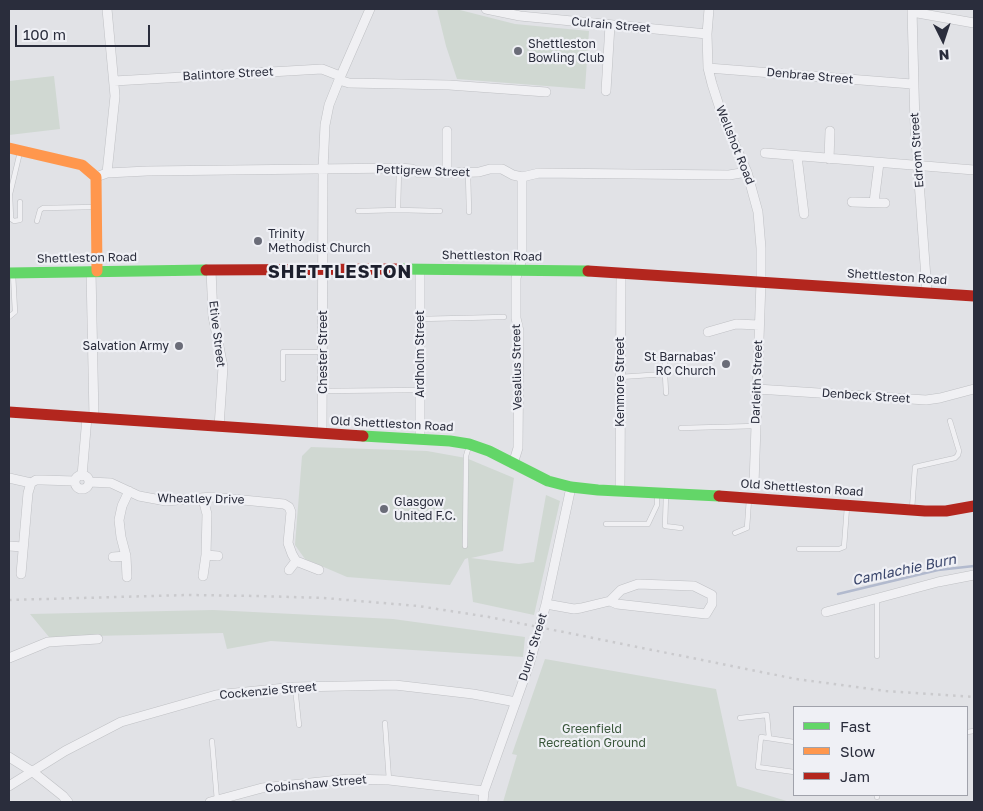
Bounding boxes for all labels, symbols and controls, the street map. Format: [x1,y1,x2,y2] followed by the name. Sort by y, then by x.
[571,14,651,36] street label: Culrain Street
[18,15,152,47] scale bar
[918,15,968,65] north arrow
[23,25,66,43] text: 100 m
[528,37,604,65] place label: Shettleston Bowling Club
[512,45,524,57] marker: Shettleston Bowling Club
[938,47,950,64] text: N
[182,64,274,84] street label: Balintore Street
[766,65,854,87] street label: Denbrae Street
[713,103,757,187] street label: Wellshot Road
[907,112,927,188] street label: Edrom Street
[376,162,470,180] street label: Pettigrew Street
[268,227,371,255] place label: Trinity Methodist Church
[252,235,264,247] marker: Trinity Methodist Church
[442,248,542,264] street label: Shettleston Road
[37,250,137,266] street label: Shettleston Road
[266,261,414,283] district label: SHETTLESTON
[846,266,948,288] street label: Shettleston Road
[206,300,228,368] street label: Etive Street
[316,310,330,394] street label: Chester Street
[413,310,427,398] street label: Ardholm Street
[509,324,525,410] street label: Vesalius Street
[613,337,627,427] street label: Kenmore Street
[83,339,169,353] place label: Salvation Army
[173,340,185,352] marker: Salvation Army
[748,340,766,424] street label: Darleith Street
[644,350,716,378] place label: St Barnabas' RC Church
[720,358,732,370] marker: St Barnabas' RC Church
[821,386,911,406] street label: Denbeck Street
[330,414,454,434] street label: Old Shettleston Road
[740,477,864,499] street label: Old Shettleston Road
[157,491,245,507] street label: Wheatley Drive
[394,495,456,523] place label: Glasgow United F.C.
[378,503,390,515] marker: Glasgow United F.C.
[851,551,957,589] water label: Camlachie Burn
[516,611,550,683] street label: Duror Street
[219,680,317,702] street label: Cockenzie Street
[793,706,968,796] legend
[840,717,871,735] text: Fast
[538,722,646,750] park label: Greenfield Recreation Ground
[840,742,875,760] text: Slow
[840,767,870,785] text: Jam
[265,772,367,796] street label: Cobinshaw Street

